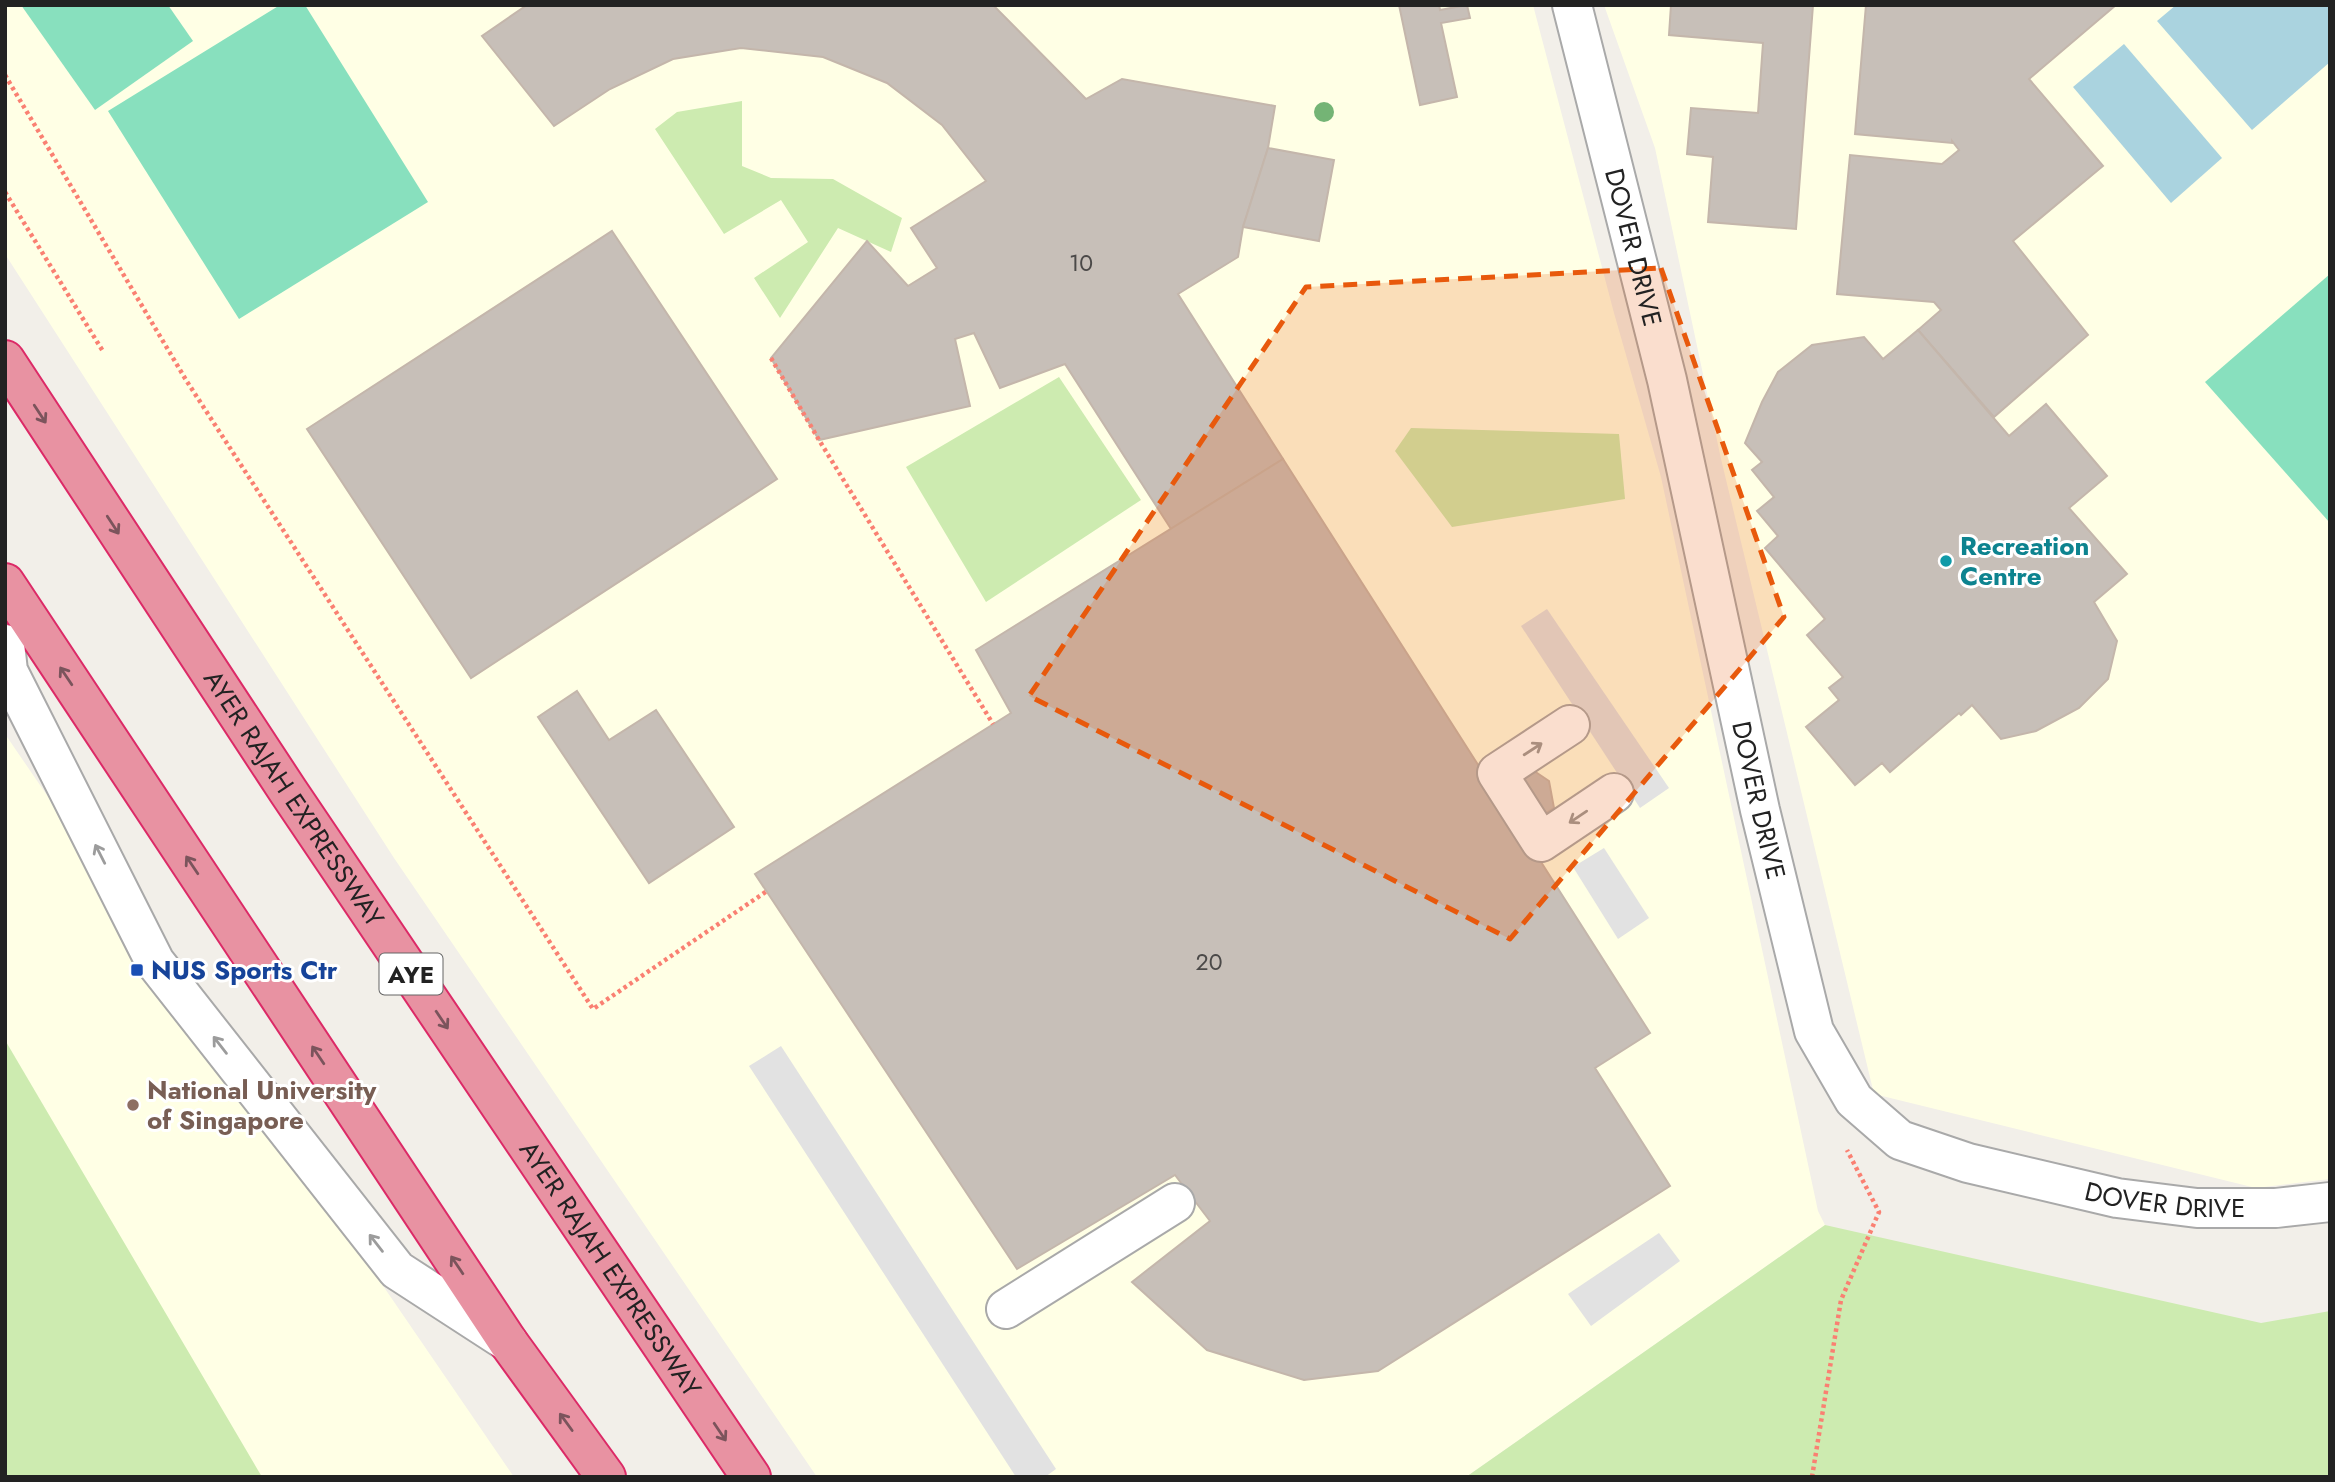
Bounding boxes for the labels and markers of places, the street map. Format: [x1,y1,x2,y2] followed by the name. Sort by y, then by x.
[1960,527,2090,595] place label: Recreation Centre
[1938,553,1954,569] marker: Recreation Centre
[151,951,338,989] place label: NUS Sports Ctr
[129,962,145,978] marker: NUS Sports Ctr
[147,1071,377,1139] place label: National University of Singapore
[125,1097,141,1113] marker: National University of Singapore

